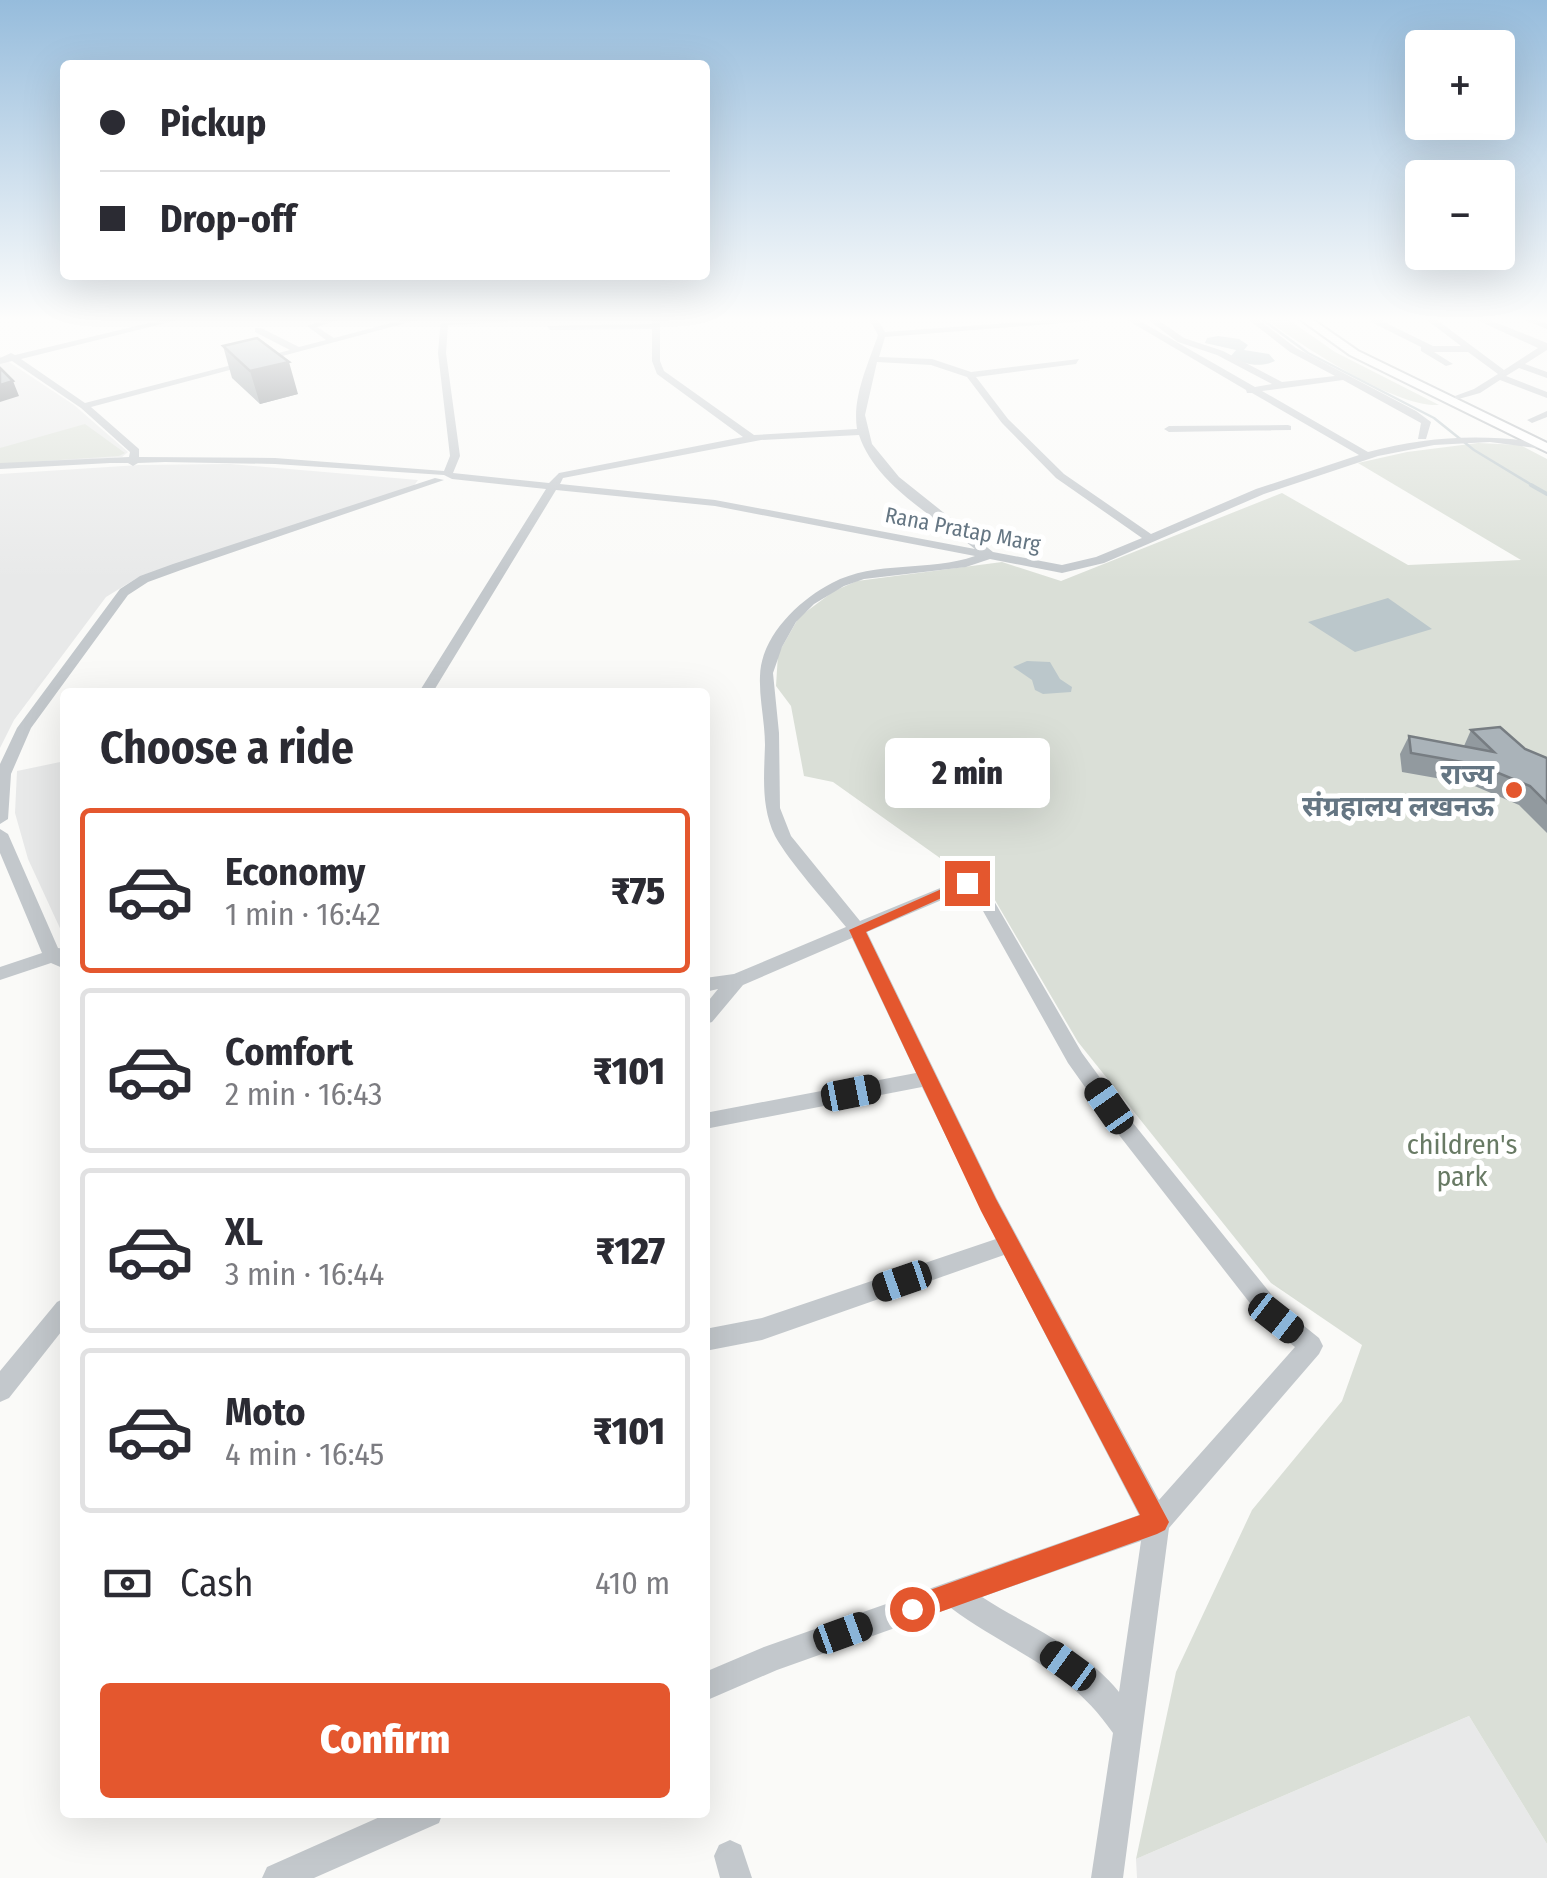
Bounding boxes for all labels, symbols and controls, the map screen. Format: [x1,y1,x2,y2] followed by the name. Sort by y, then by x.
[1405,30,1515,270] map controls
[1405,30,1515,140] button: +
[160,100,266,146] text: Pickup
[1405,160,1515,270] button: −
[160,196,296,242] text: Drop-off
[883,501,1044,558] street label: Rana Pratap Marg
[100,721,354,775] text: Choose a ride
[884,738,1050,808] callout: 2 min
[932,754,1003,792] text: 2 min
[1302,758,1495,823] place label: राज्य संग्रहालय लखनऊ
[1503,779,1525,801] marker: राज्य संग्रहालय लखनऊ
[105,846,195,936] icon: car
[225,849,365,895] text: Economy
[945,861,990,906] route end
[611,868,665,914] text: ₹75
[225,895,381,933] text: 1 min · 16:42
[105,1026,195,1116] icon: car
[225,1029,353,1075] text: Comfort
[593,1048,665,1094] text: ₹101
[819,1073,883,1113] car
[1080,1073,1138,1139] car
[225,1075,382,1113] text: 2 min · 16:43
[1407,1128,1517,1193] park label: children's park
[105,1206,195,1296] icon: car
[225,1209,263,1255] text: XL
[596,1228,665,1274] text: ₹127
[225,1255,384,1293] text: 3 min · 16:44
[869,1257,935,1305] car
[1243,1288,1309,1348] car
[105,1386,195,1476] icon: car
[225,1389,306,1435] text: Moto
[593,1408,665,1454] text: ₹101
[225,1435,384,1473] text: 4 min · 16:45
[100,1556,155,1611] icon: cash
[180,1560,254,1606] text: Cash
[595,1564,670,1602] text: 410 m
[890,1587,935,1632] route start
[810,1609,876,1657] car
[1035,1636,1101,1696] car
[100,1683,670,1798] button: Confirm

